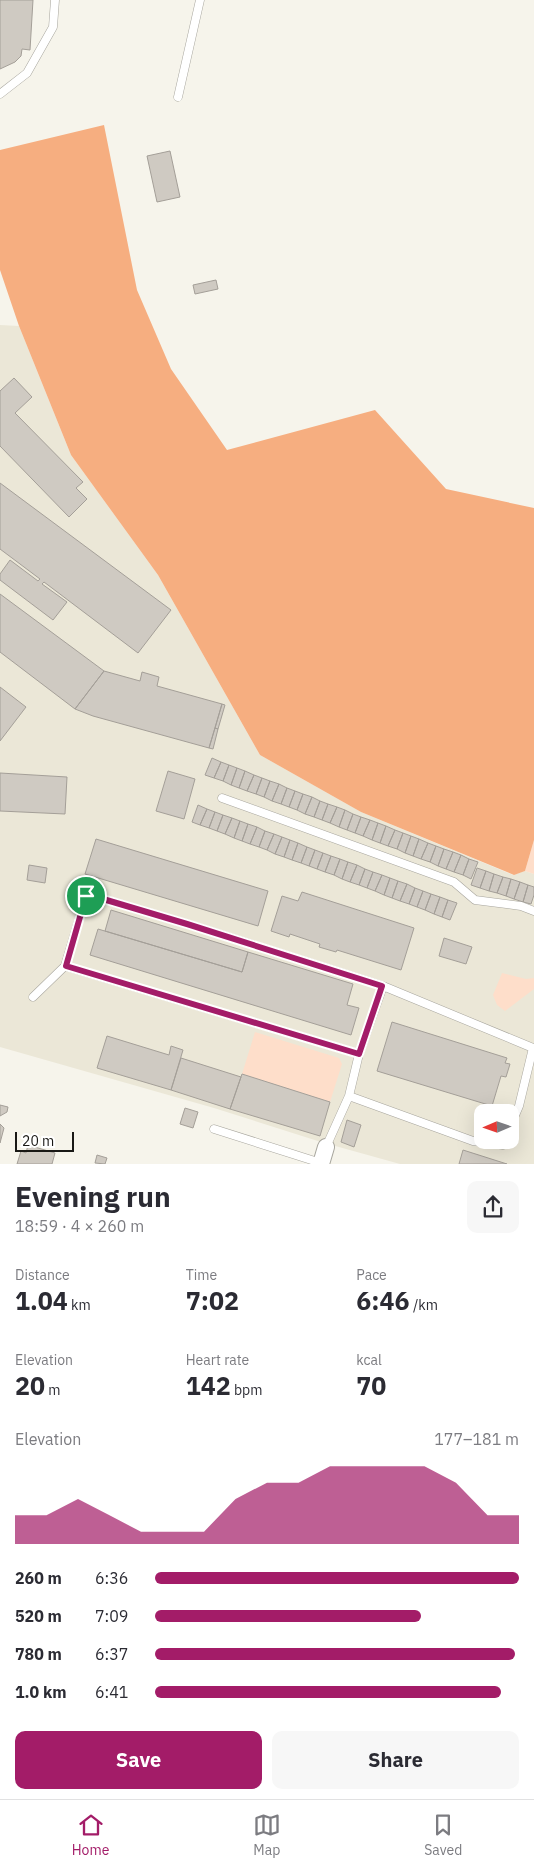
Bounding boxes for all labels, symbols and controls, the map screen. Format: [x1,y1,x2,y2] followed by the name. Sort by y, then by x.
[65,875,107,917] pin
[72,882,100,910] icon: arrive
[474,1104,519,1149] north arrow
[474,1104,519,1149] map controls
[15,1129,74,1152] scale bar
[22,1132,54,1150] text: 20 m
[15,1178,171,1215] text: Evening run
[467,1181,519,1233] button: share
[15,1216,144,1236] text: 18:59 · 4 × 260 m
[15,1266,70,1284] text: Distance
[186,1266,217,1284] text: Time
[356,1266,387,1284] text: Pace
[15,1284,68,1317] text: 1.04
[186,1284,239,1317] text: 7:02
[356,1284,410,1317] text: 6:46
[68,1296,91,1314] text: km
[410,1296,438,1314] text: /km
[15,1351,73,1369] text: Elevation
[186,1351,249,1369] text: Heart rate
[356,1351,382,1369] text: kcal
[15,1369,45,1402] text: 20
[186,1369,231,1402] text: 142
[356,1369,386,1402] text: 70
[45,1381,61,1399] text: m
[231,1381,262,1399] text: bpm
[15,1429,81,1449] text: Elevation
[434,1429,519,1449] text: 177–181 m
[15,1568,62,1588] text: 260 m
[95,1568,128,1588] text: 6:36
[15,1606,62,1626] text: 520 m
[95,1606,128,1626] text: 7:09
[15,1644,62,1664] text: 780 m
[95,1644,128,1664] text: 6:37
[15,1682,66,1702] text: 1.0 km
[95,1682,128,1702] text: 6:41
[15,1731,262,1789] button: Save
[272,1731,519,1789] button: Share
[72,1811,109,1859] tab: Home
[253,1811,281,1859] tab: Map
[424,1811,462,1859] tab: Saved

